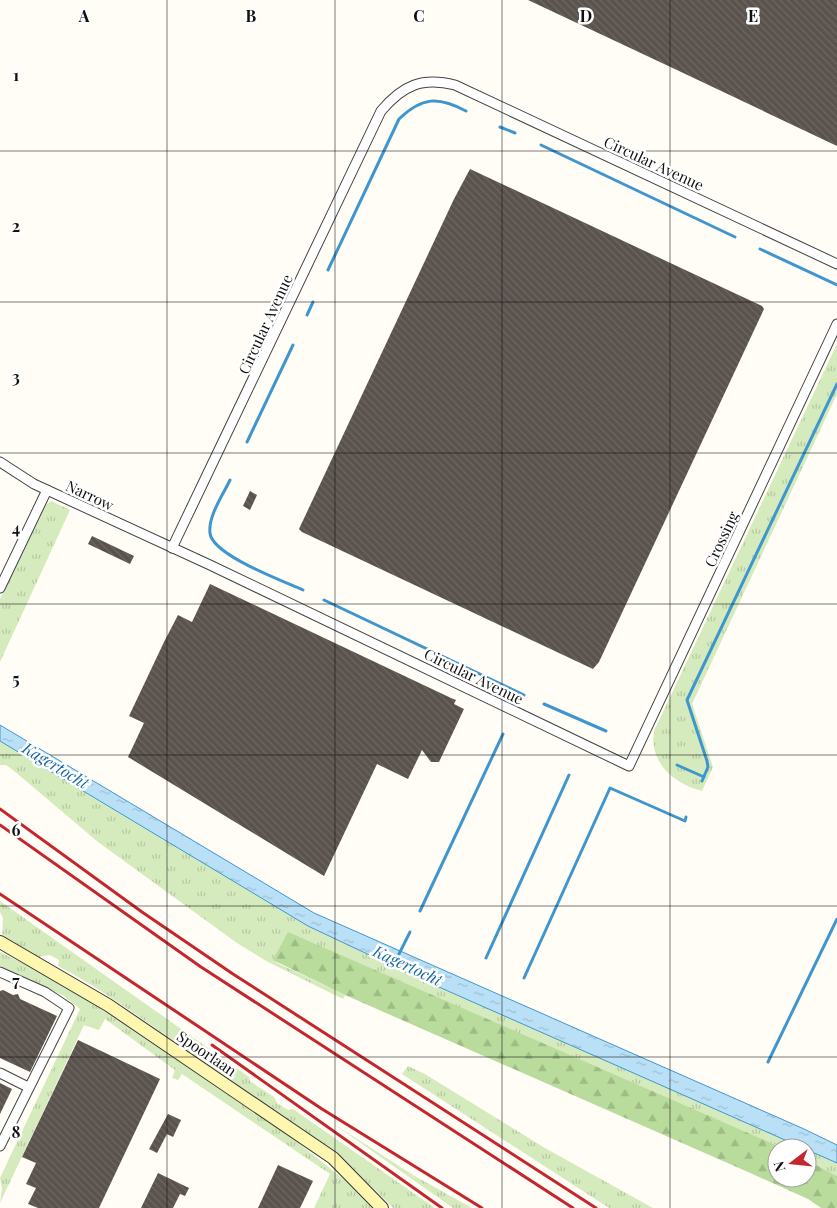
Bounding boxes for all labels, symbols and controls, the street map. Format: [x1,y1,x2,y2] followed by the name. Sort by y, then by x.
[78,5,90,26] text: A
[246,5,257,26] text: B
[413,5,425,26] text: C
[580,5,592,26] text: D
[748,5,758,26] text: E
[13,64,19,85] text: 1
[601,131,707,195] street label: Circular Avenue
[12,215,20,236] text: 2
[233,271,297,377] street label: Circular Avenue
[12,366,20,387] text: 3
[63,475,117,515] street label: Narrow
[699,508,743,570] street label: Crossing
[12,517,20,538] text: 4
[421,643,527,709] street label: Circular Avenue
[12,668,20,689] text: 5
[18,736,94,793] water label: Kagertocht
[12,819,21,840] text: 6
[369,939,446,990] water label: Kagertocht
[12,970,20,991] text: 7
[173,1026,241,1080] street label: Spoorlaan
[12,1121,21,1142] text: 8
[767,1138,817,1188] north arrow
[768,1159,790,1174] text: N

